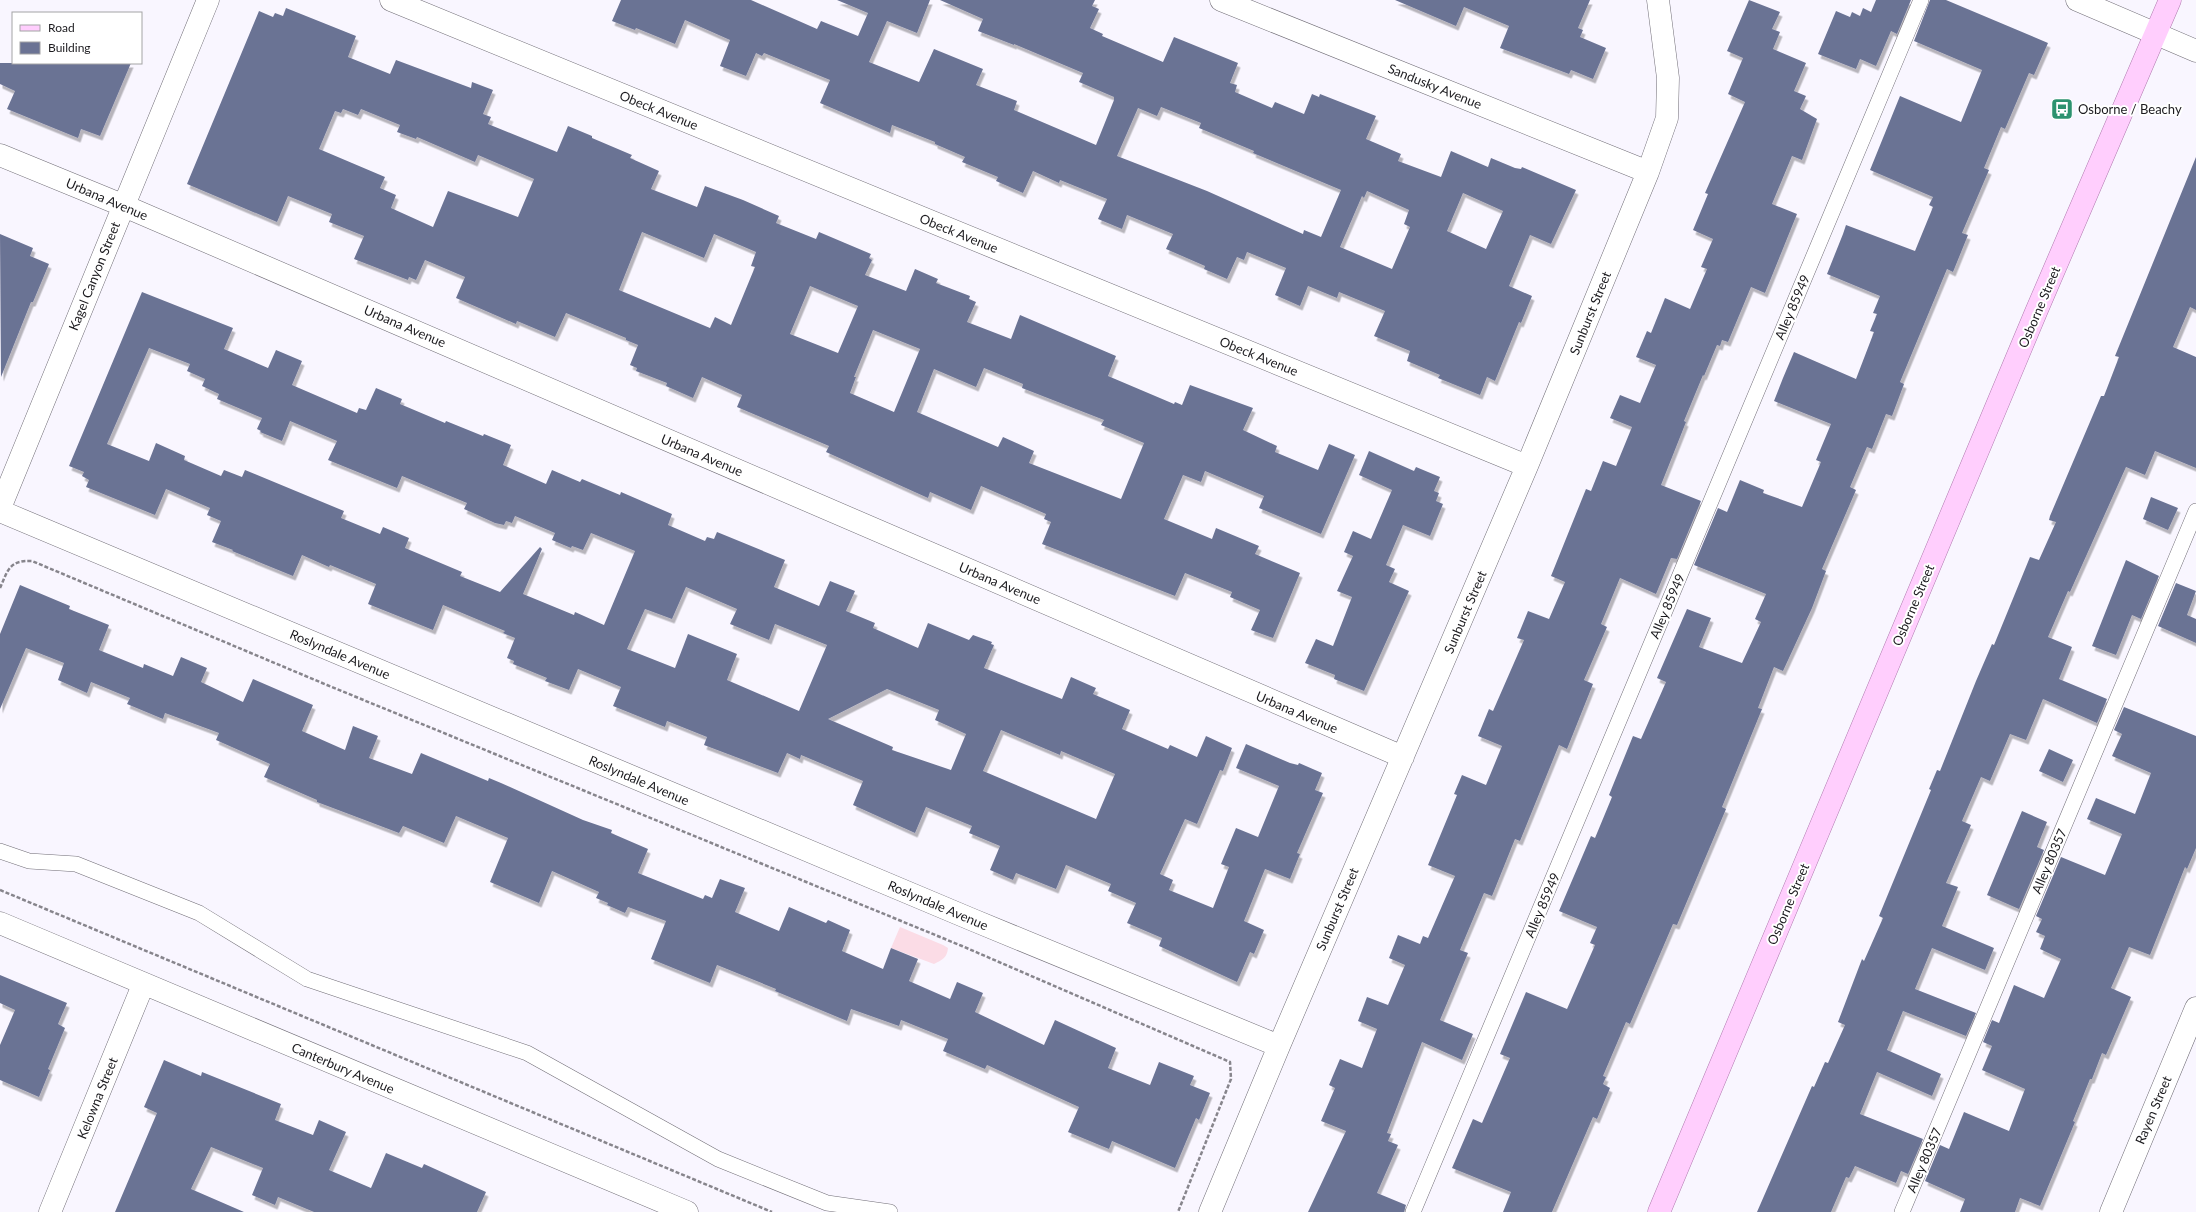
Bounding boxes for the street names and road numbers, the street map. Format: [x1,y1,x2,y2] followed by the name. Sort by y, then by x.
[1386,60,1484,112] street label: Sandusky Avenue
[617,87,701,133] street label: Obeck Avenue
[64,175,151,224] street label: Urbana Avenue
[917,210,1001,256] street label: Obeck Avenue
[65,219,123,333] street label: Kagel Canyon Street
[2015,264,2063,350] street label: Osborne Street
[1566,269,1614,357] street label: Sunburst Street
[1771,272,1813,342] street label: Alley 85949
[362,302,449,351] street label: Urbana Avenue
[1217,333,1301,379] street label: Obeck Avenue
[659,431,746,480] street label: Urbana Avenue
[957,559,1044,608] street label: Urbana Avenue
[1889,562,1937,648] street label: Osborne Street
[1440,568,1490,656] street label: Sunburst Street
[1646,571,1688,641] street label: Alley 85949
[287,626,393,682] street label: Roslyndale Avenue
[1254,688,1341,737] street label: Urbana Avenue
[586,752,692,808] street label: Roslyndale Avenue
[2028,826,2070,896] street label: Alley 80357
[1764,861,1812,947] street label: Osborne Street
[1312,865,1362,953] street label: Sunburst Street
[1521,870,1563,940] street label: Alley 85949
[885,877,991,933] street label: Roslyndale Avenue
[289,1039,397,1097] street label: Canterbury Avenue
[73,1054,121,1141] street label: Kelowna Street
[2131,1073,2175,1147] street label: Rayen Street
[1903,1125,1945,1195] street label: Alley 80357

